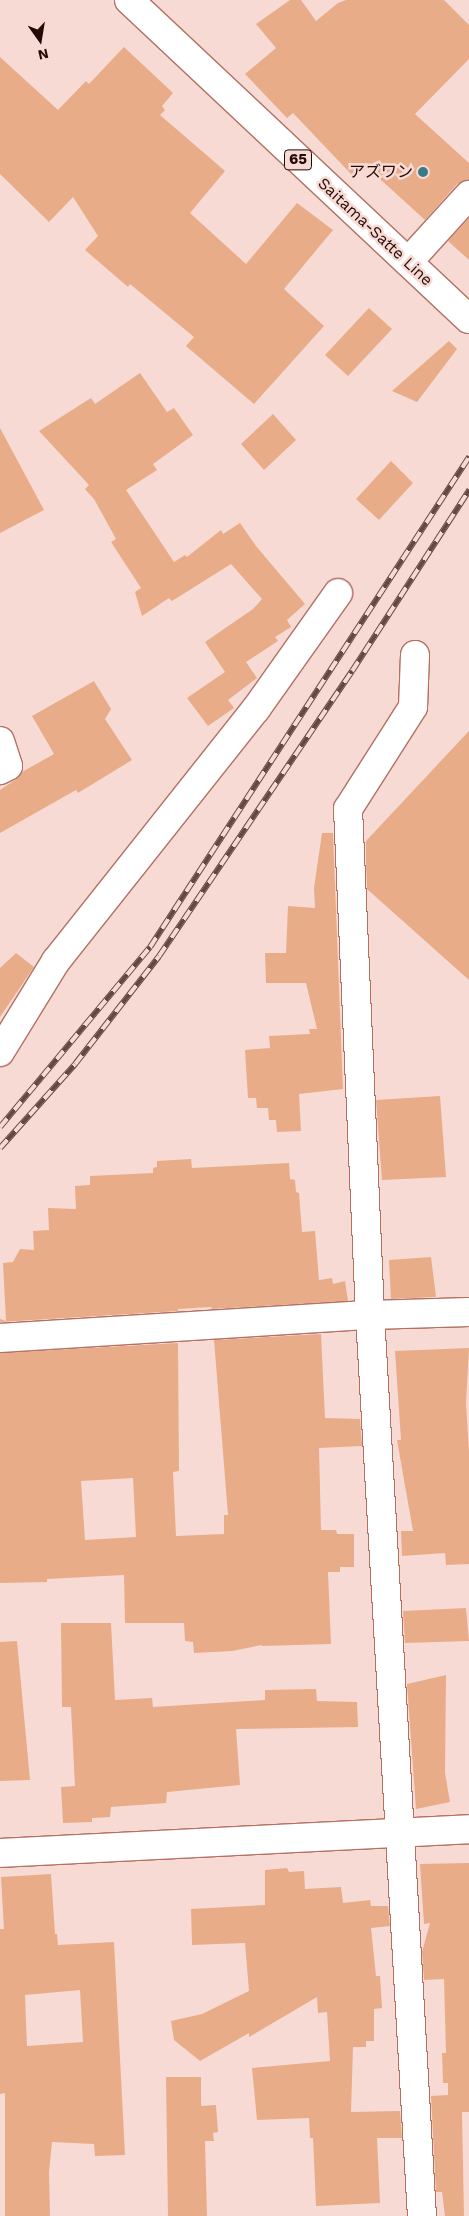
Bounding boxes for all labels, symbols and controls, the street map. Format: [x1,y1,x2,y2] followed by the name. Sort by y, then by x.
[15,15,65,65] north arrow
[37,46,50,64] text: N
[283,148,313,172] road number: 65
[349,162,413,182] place label: アズワン
[417,166,429,178] marker: アズワン
[314,174,436,290] street label: Saitama-Satte Line

